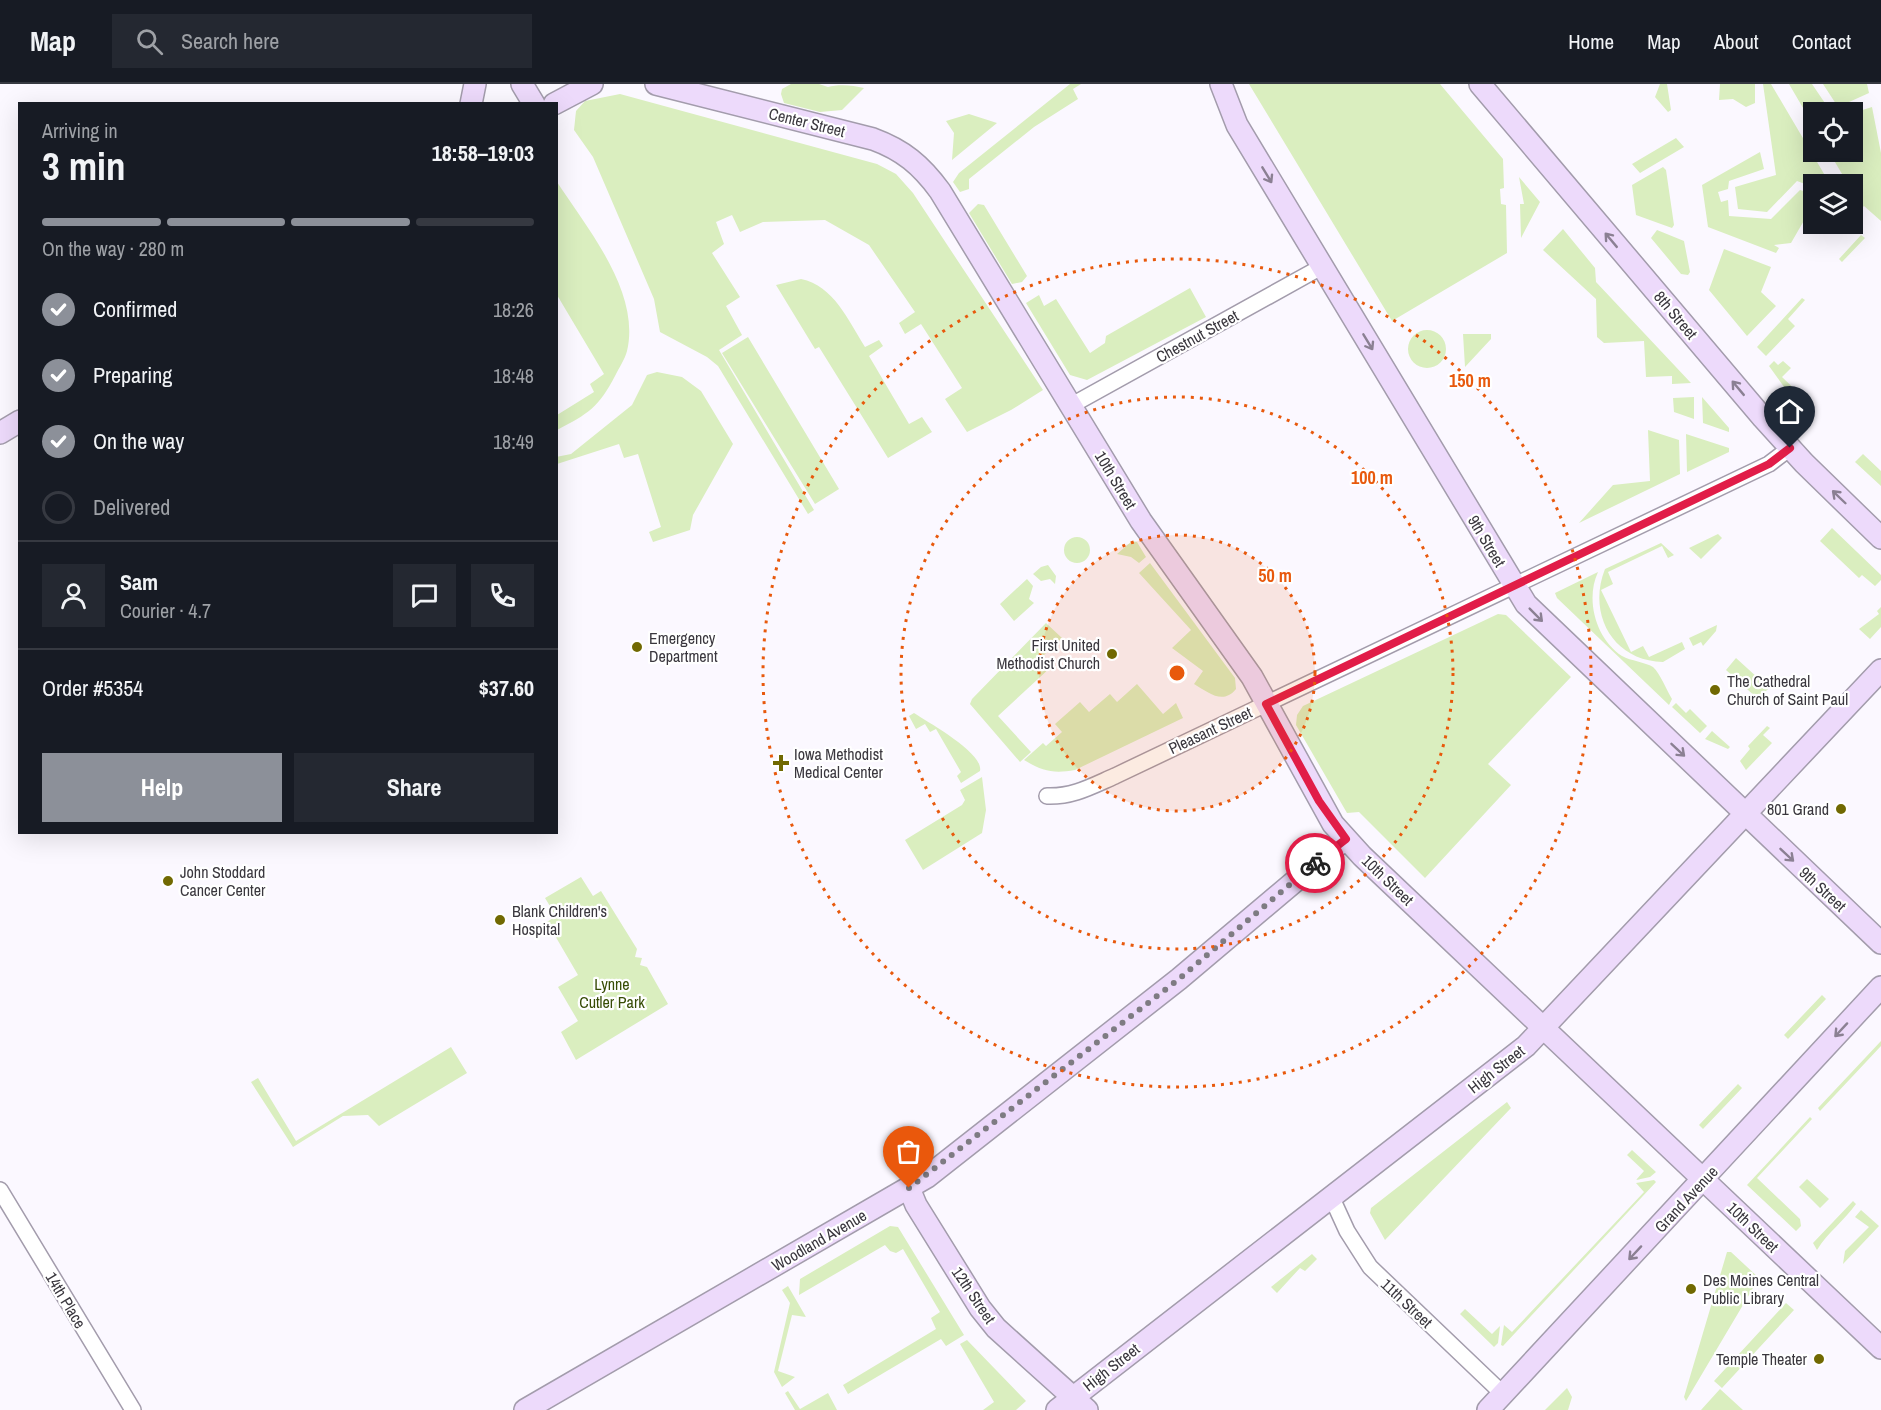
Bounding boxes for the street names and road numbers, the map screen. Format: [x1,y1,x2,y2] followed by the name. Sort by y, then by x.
[766,102,848,142] street label: Center Street
[1649,286,1703,344] street label: 8th Street
[1152,304,1243,368] street label: Chestnut Street
[1090,447,1142,513] street label: 10th Street
[1463,511,1511,571] street label: 9th Street
[1165,701,1256,759] street label: Pleasant Street
[1357,850,1419,910] street label: 10th Street
[1795,862,1852,917] street label: 9th Street
[1463,1040,1529,1098] street label: High Street
[1649,1161,1723,1237] street label: Grand Avenue
[1722,1197,1784,1257] street label: 10th Street
[768,1204,870,1276] street label: Woodland Avenue
[947,1262,1001,1328] street label: 12th Street
[41,1268,91,1332] street label: 14th Place
[1376,1273,1438,1333] street label: 11th Street
[1078,1338,1144,1396] street label: High Street

